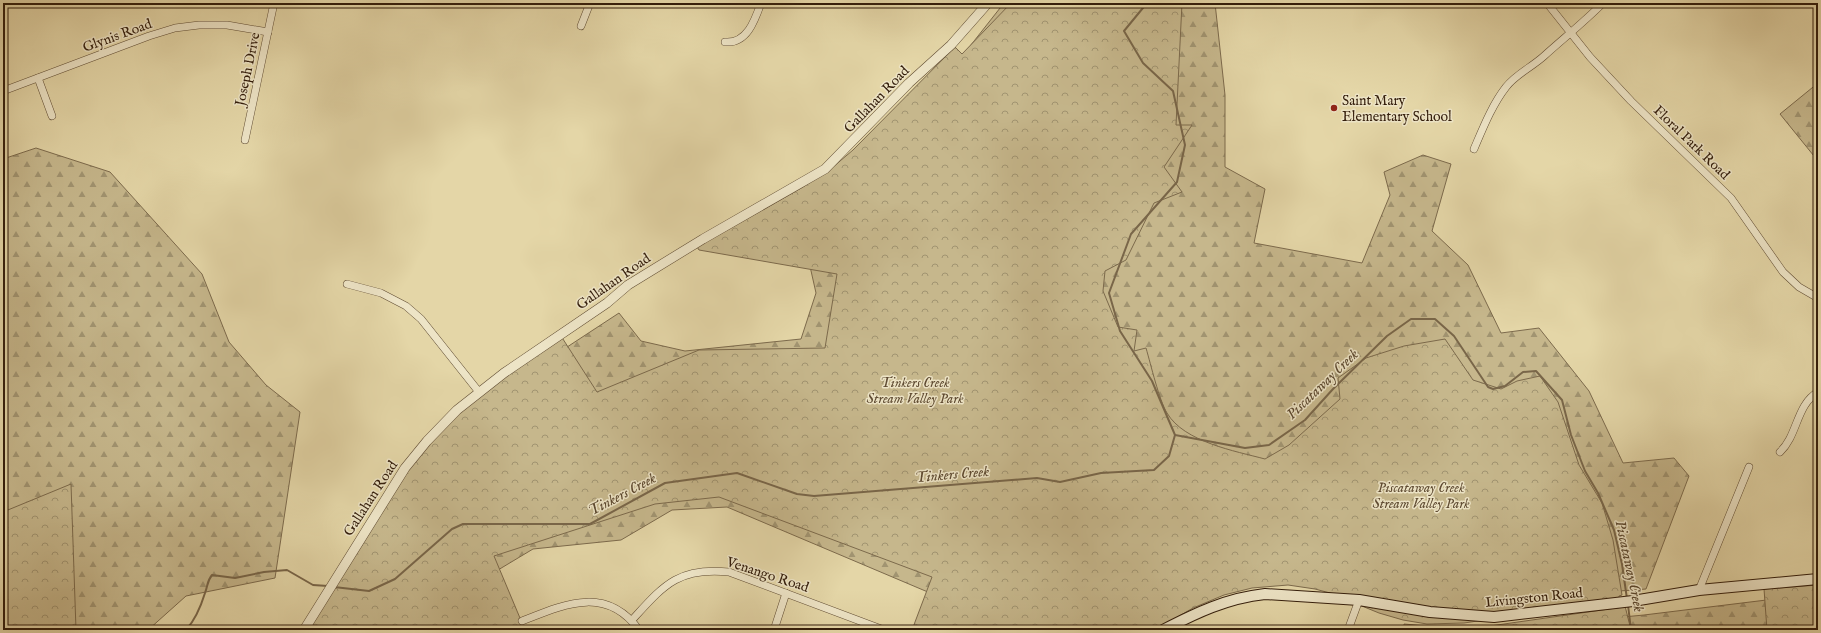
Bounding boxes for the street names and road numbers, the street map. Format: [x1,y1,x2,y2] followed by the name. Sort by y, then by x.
[80,15,155,57] street label: Glynis Road
[231,30,265,110] street label: Joseph Drive
[840,62,914,137] street label: Gallahan Road
[1649,102,1734,184] street label: Floral Park Road
[573,249,655,314] street label: Gallahan Road
[340,457,402,540] street label: Gallahan Road
[723,553,812,597] street label: Venango Road
[1484,584,1584,612] street label: Livingston Road

